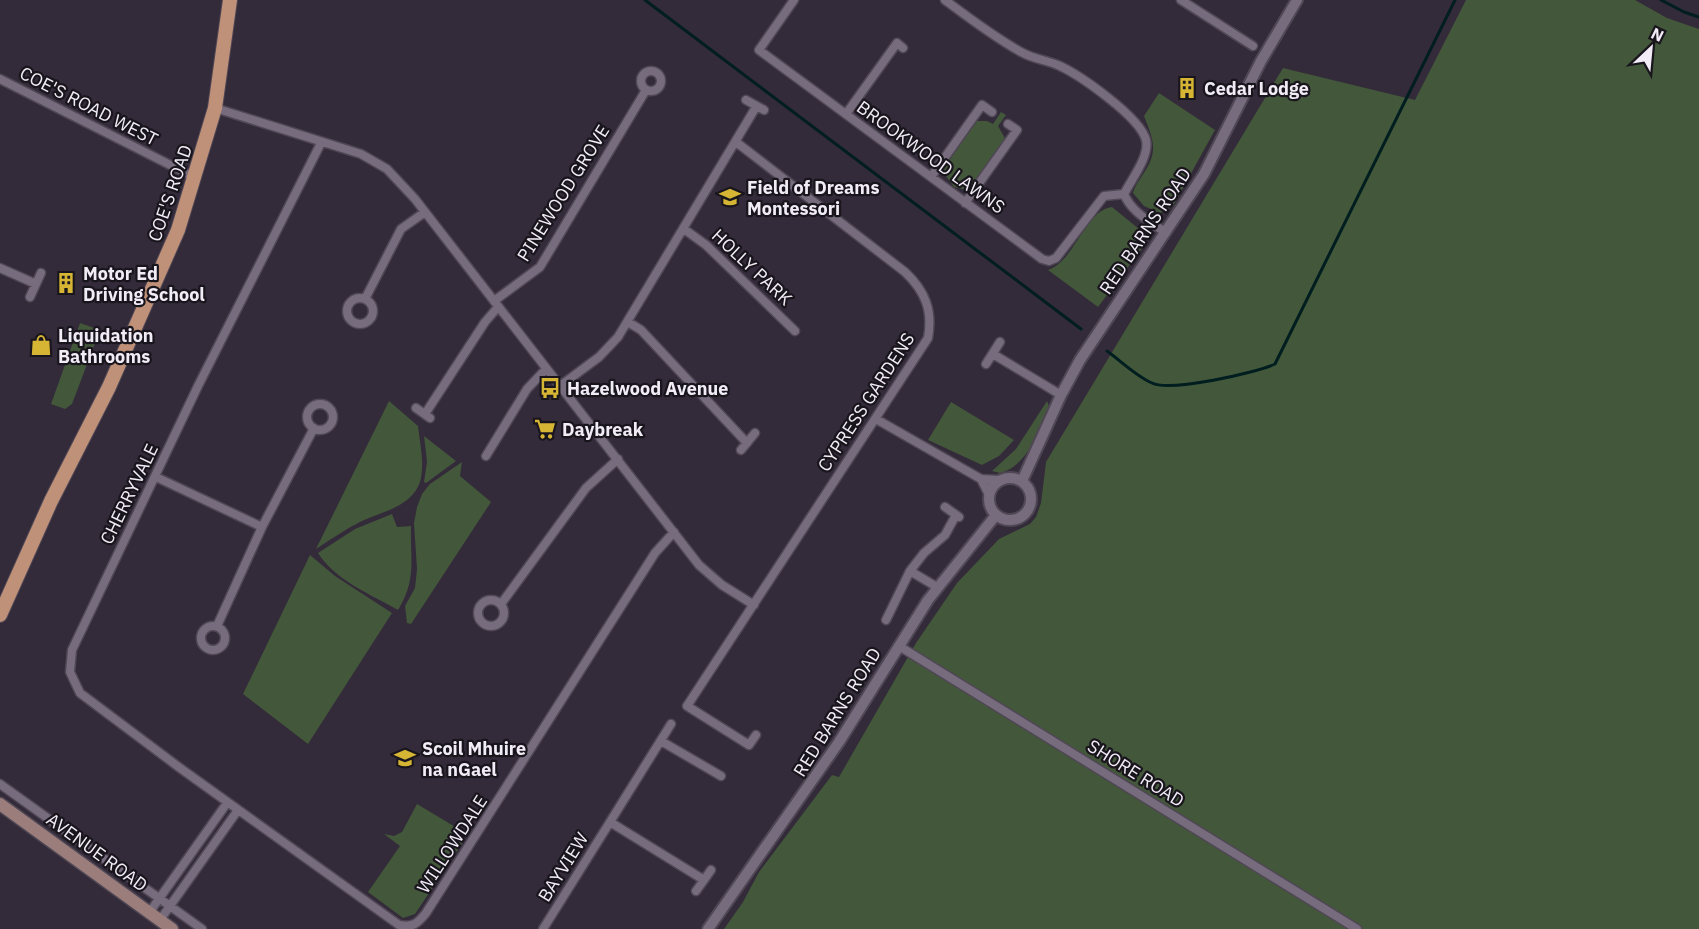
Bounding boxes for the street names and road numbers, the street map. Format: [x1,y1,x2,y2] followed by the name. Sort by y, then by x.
[16,61,162,151] street label: COE'S ROAD WEST
[852,95,1010,219] street label: BROOKWOOD LAWNS
[512,120,614,266] street label: PINEWOOD GROVE
[143,142,197,244] street label: COE'S ROAD
[1094,163,1196,299] street label: RED BARNS ROAD
[707,224,797,310] street label: HOLLY PARK
[813,328,919,476] street label: CYPRESS GARDENS
[95,440,163,548] street label: CHERRYVALE
[788,643,886,781] street label: RED BARNS ROAD
[1083,734,1189,812] street label: SHORE ROAD
[412,791,492,897] street label: WILLOWDALE
[42,808,152,896] street label: AVENUE ROAD
[533,828,593,906] street label: BAYVIEW

